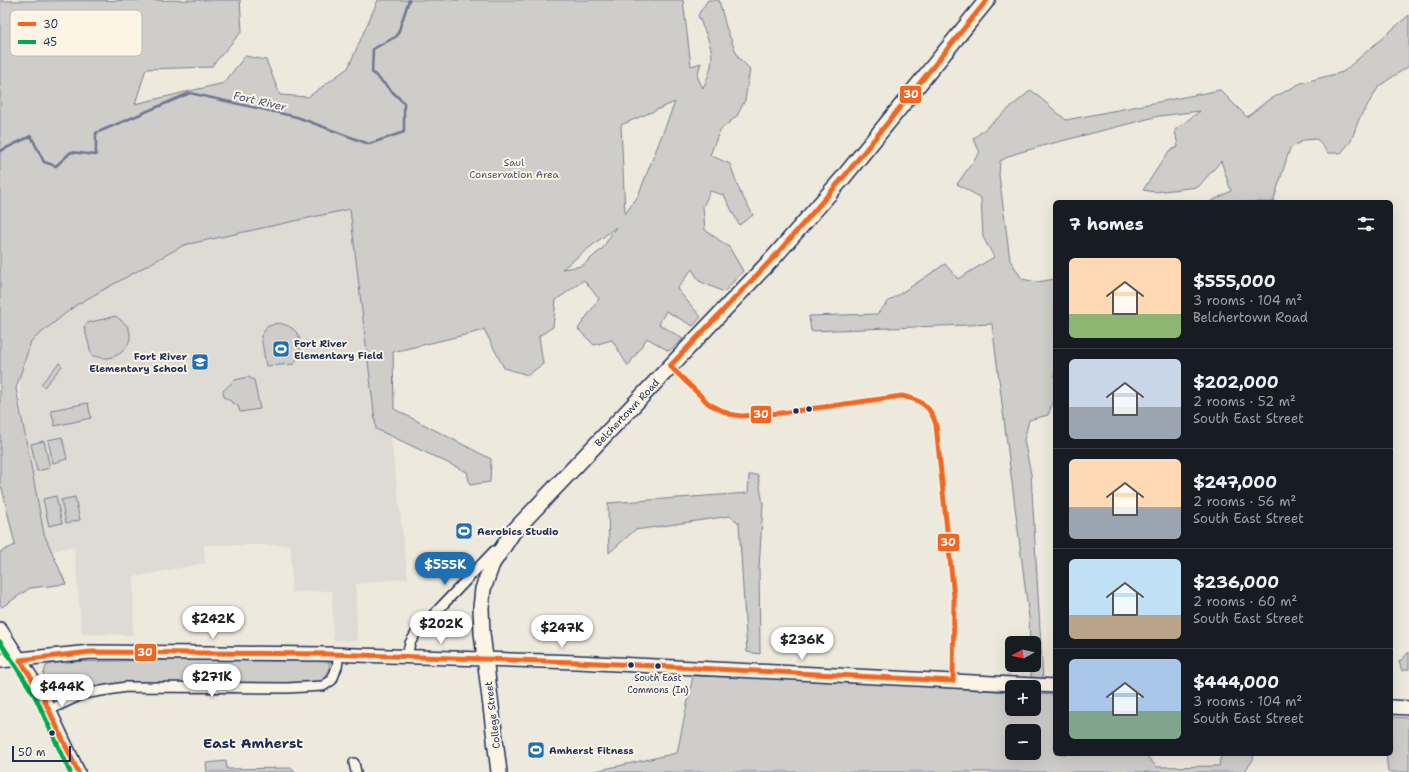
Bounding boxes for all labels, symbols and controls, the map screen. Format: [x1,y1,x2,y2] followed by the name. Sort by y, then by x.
[10,10,142,56] legend
[43,17,58,32] text: 30
[43,35,57,50] text: 45
[899,85,922,104] line badge: 30
[903,87,919,102] text: 30
[232,88,289,115] water label: Fort River
[469,156,560,181] park label: Saul Conservation Area
[1069,213,1144,235] text: 7 homes
[1355,213,1377,235] icon: filters
[1193,270,1276,292] text: $555,000
[1101,274,1149,322] icon: home
[1193,292,1302,309] text: 3 rooms · 104 m²
[1193,309,1308,326] text: Belchertown Road
[294,337,383,362] place label: Fort River Elementary Field
[271,339,291,359] sports icon: Fort River Elementary Field
[89,350,188,375] place label: Fort River Elementary School
[190,352,210,372] school or university icon: Fort River Elementary School
[1193,371,1279,393] text: $202,000
[1101,375,1149,423] icon: home
[592,376,663,449] street label: Belchertown Road
[1193,393,1296,410] text: 2 rooms · 52 m²
[804,404,814,414] unlabelled marker
[750,405,772,424] line badge: 30
[791,406,801,416] unlabelled marker
[753,407,769,422] text: 30
[1193,410,1304,427] text: South East Street
[1193,471,1277,493] text: $247,000
[1101,475,1149,523] icon: home
[1193,493,1296,510] text: 2 rooms · 56 m²
[1193,510,1304,527] text: South East Street
[454,521,474,541] sports icon: Aerobics Studio
[477,525,559,538] place label: Aerobics Studio
[937,533,960,552] line badge: 30
[940,535,956,550] text: 30
[417,552,473,586] pin: $555K
[424,556,466,573] text: $555K
[1193,571,1279,593] text: $236,000
[1101,575,1149,623] icon: home
[1193,593,1297,610] text: 2 rooms · 60 m²
[185,606,241,640] pin: $242K
[191,610,235,627] text: $242K
[1193,610,1304,627] text: South East Street
[413,611,469,645] pin: $202K
[419,615,463,632] text: $202K
[534,615,590,649] pin: $247K
[540,619,584,636] text: $247K
[774,627,830,661] pin: $236K
[780,631,824,648] text: $236K
[1005,636,1041,672] north arrow
[1005,636,1041,760] map controls
[134,643,157,662] line badge: 30
[137,645,153,660] text: 30
[626,660,636,670] unlabelled marker
[653,661,663,671] marker: South East Commons (In)
[184,664,240,698] pin: $271K
[192,668,232,685] text: $271K
[1193,671,1279,693] text: $444,000
[627,672,689,696] place label: South East Commons (In)
[34,674,90,708] pin: $444K
[1101,675,1149,723] icon: home
[40,678,84,695] text: $444K
[482,680,503,749] street label: College Street
[1005,680,1041,716] button: +
[1193,693,1302,710] text: 3 rooms · 104 m²
[1193,710,1304,727] text: South East Street
[1005,724,1041,760] button: −
[47,728,57,738] unlabelled marker
[203,734,303,752] district label: East Amherst
[526,740,546,760] sports icon: Amherst Fitness
[12,744,71,763] scale bar
[549,744,634,757] place label: Amherst Fitness
[18,745,46,760] text: 50 m

